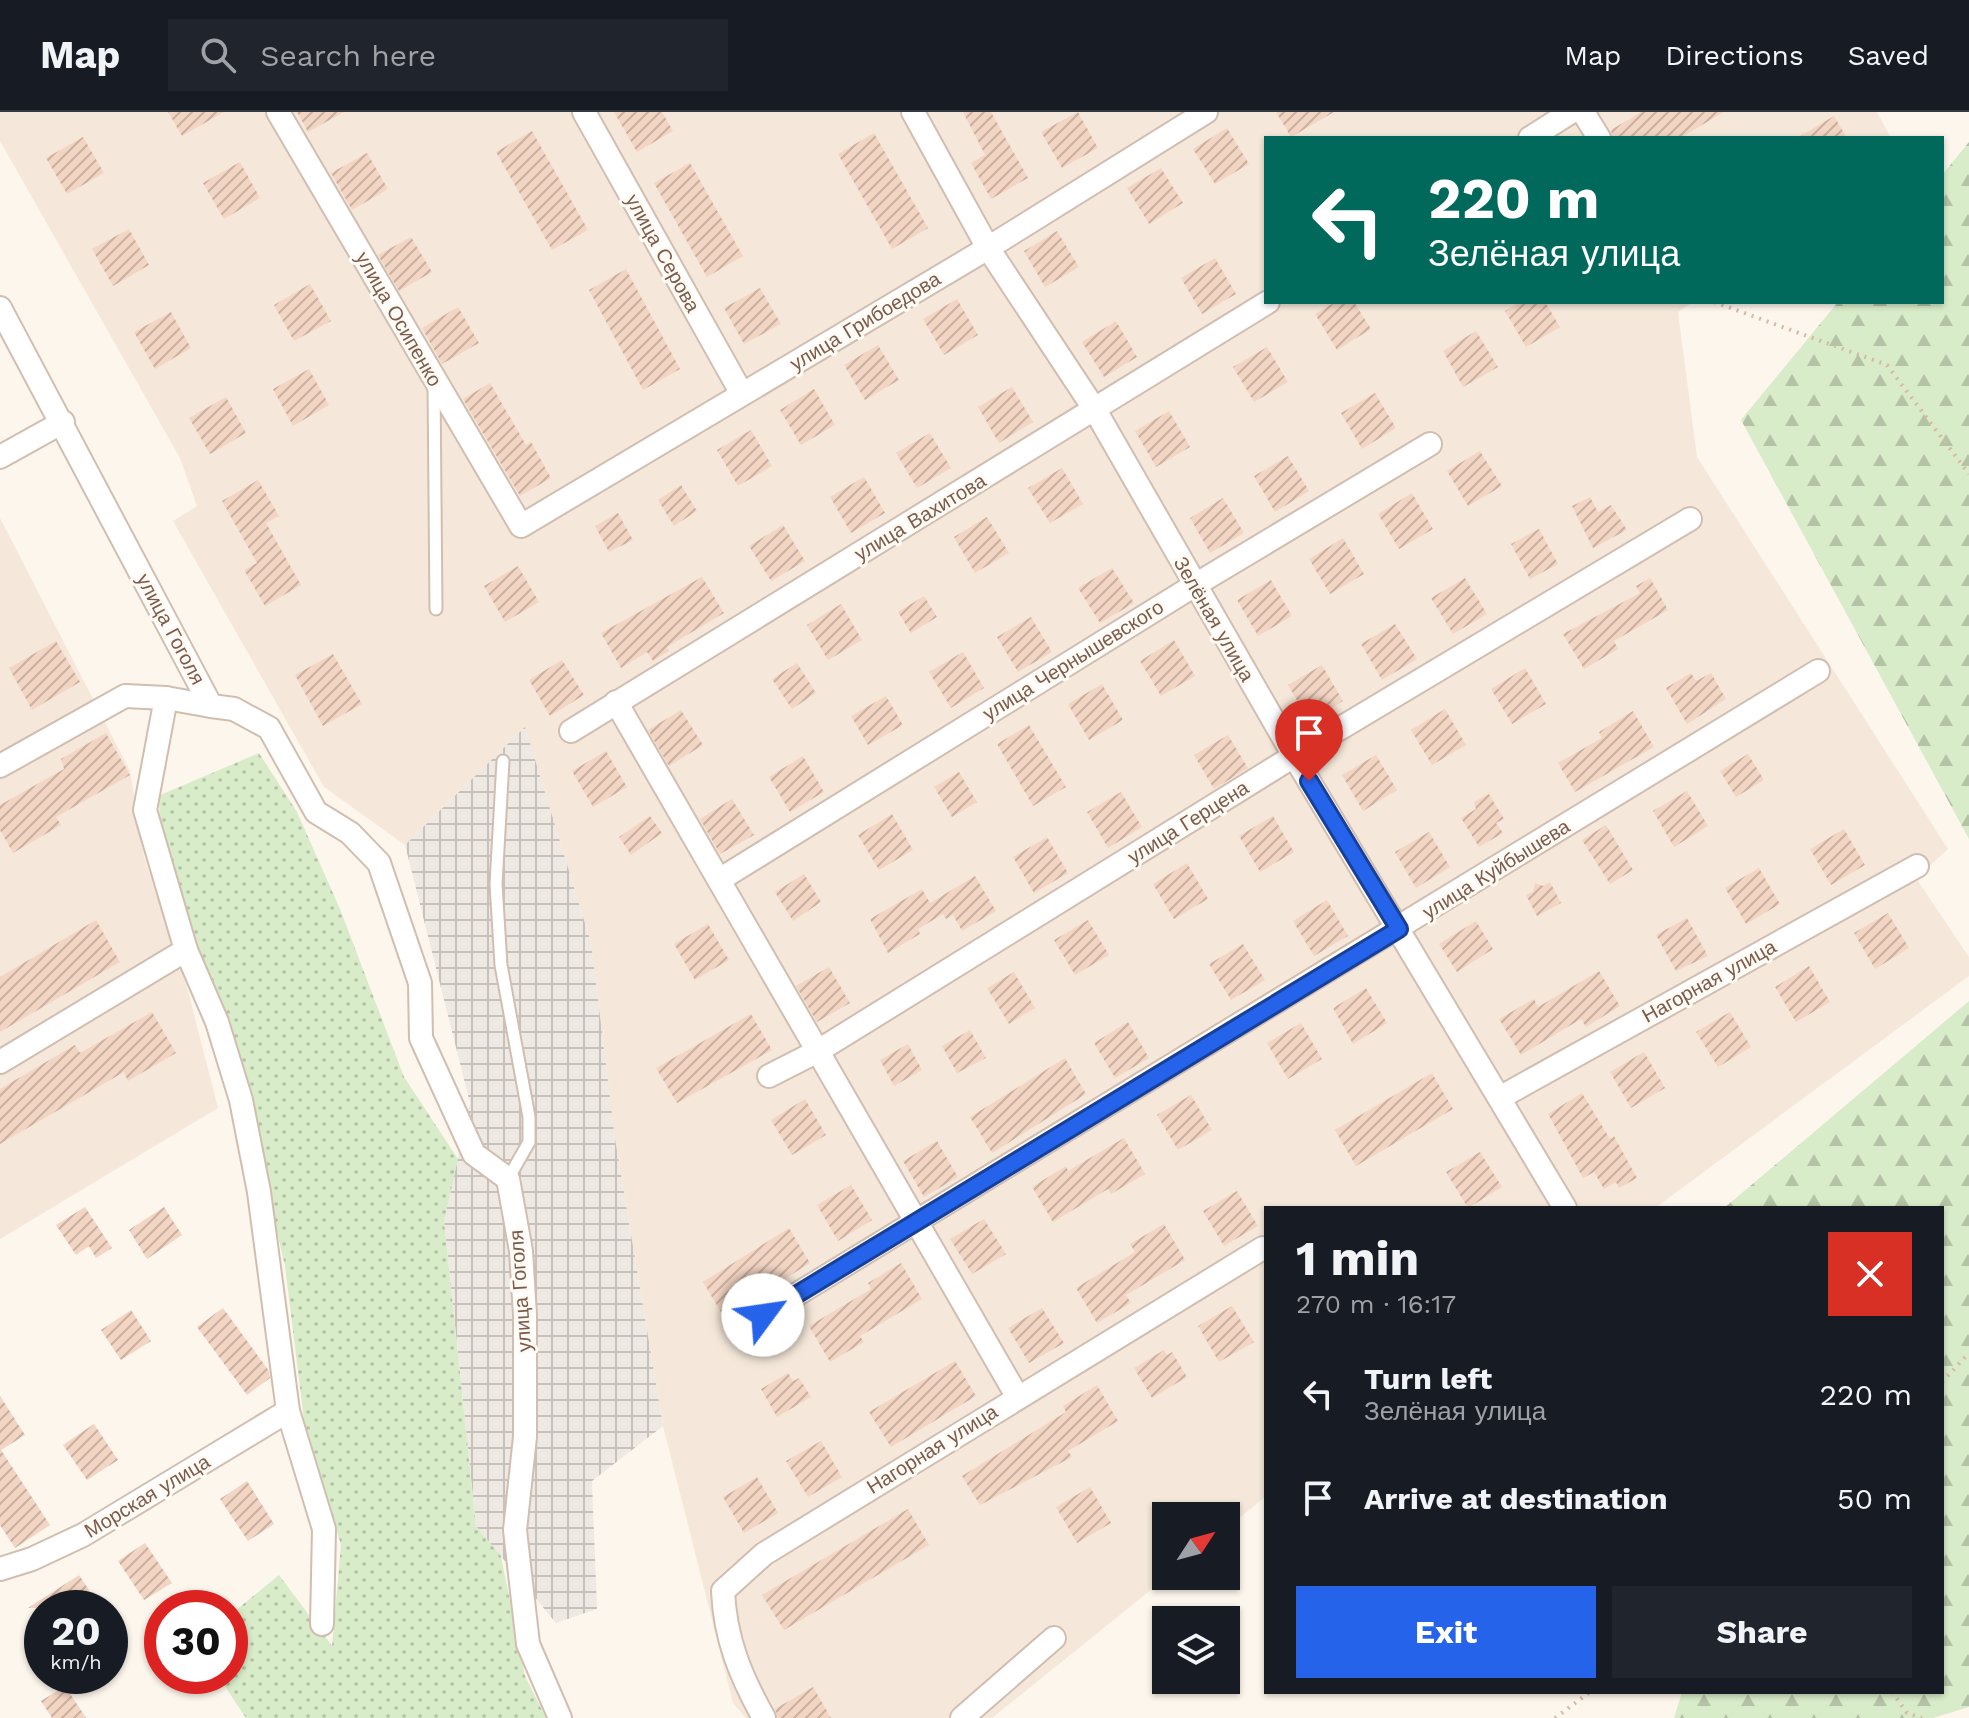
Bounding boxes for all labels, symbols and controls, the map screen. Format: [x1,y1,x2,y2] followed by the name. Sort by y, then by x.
[168,19,728,91] search box
[40,33,120,77] text: Map
[196,33,240,77] icon: search
[260,38,436,73] text: Search here
[1564,39,1621,72] text: Map
[1665,39,1804,72] text: Directions
[1848,39,1929,72] text: Saved
[1428,166,1600,232] text: 220 m
[1296,168,1400,272] icon: left
[621,190,706,317] street label: улица Серова
[1428,233,1680,275] text: Зелёная улица
[351,247,447,391] street label: улица Осипенко
[785,266,945,375] street label: улица Грибоедова
[850,468,991,566] street label: улица Вахитова
[1169,552,1260,686] street label: Зелёная улица
[132,569,210,689] street label: улица Гоголя
[978,595,1168,725] street label: улица Чернышевского
[1275,699,1343,781] pin
[1287,711,1331,755] icon: arrive
[1123,775,1254,869] street label: улица Герцена
[1418,814,1575,924] street label: улица Куйбышева
[1638,934,1781,1028] street label: Нагорная улица
[504,1229,536,1353] street label: улица Гоголя
[1296,1230,1419,1287] text: 1 min
[1828,1232,1912,1316] button: close
[721,1273,805,1357] position arrow
[1296,1289,1456,1319] text: 270 m · 16:17
[1364,1361,1492,1396] text: Turn left
[1296,1372,1340,1416] icon: left
[1820,1377,1912,1412] text: 220 m
[1364,1396,1546,1426] text: Зелёная улица
[862,1399,1002,1499] street label: Нагорная улица
[80,1449,215,1543] street label: Морская улица
[1296,1476,1340,1520] icon: arrive
[1364,1481,1668,1516] text: Arrive at destination
[1837,1481,1912,1516] text: 50 m
[1152,1502,1240,1590] north arrow
[1152,1502,1240,1694] map controls
[1296,1586,1596,1678] button: Exit
[1612,1586,1912,1678] button: Share
[144,1590,248,1694] speed limit sign: 30
[1152,1606,1240,1694] button: layers
[51,1608,101,1655] text: 20
[50,1650,102,1674] text: km/h

